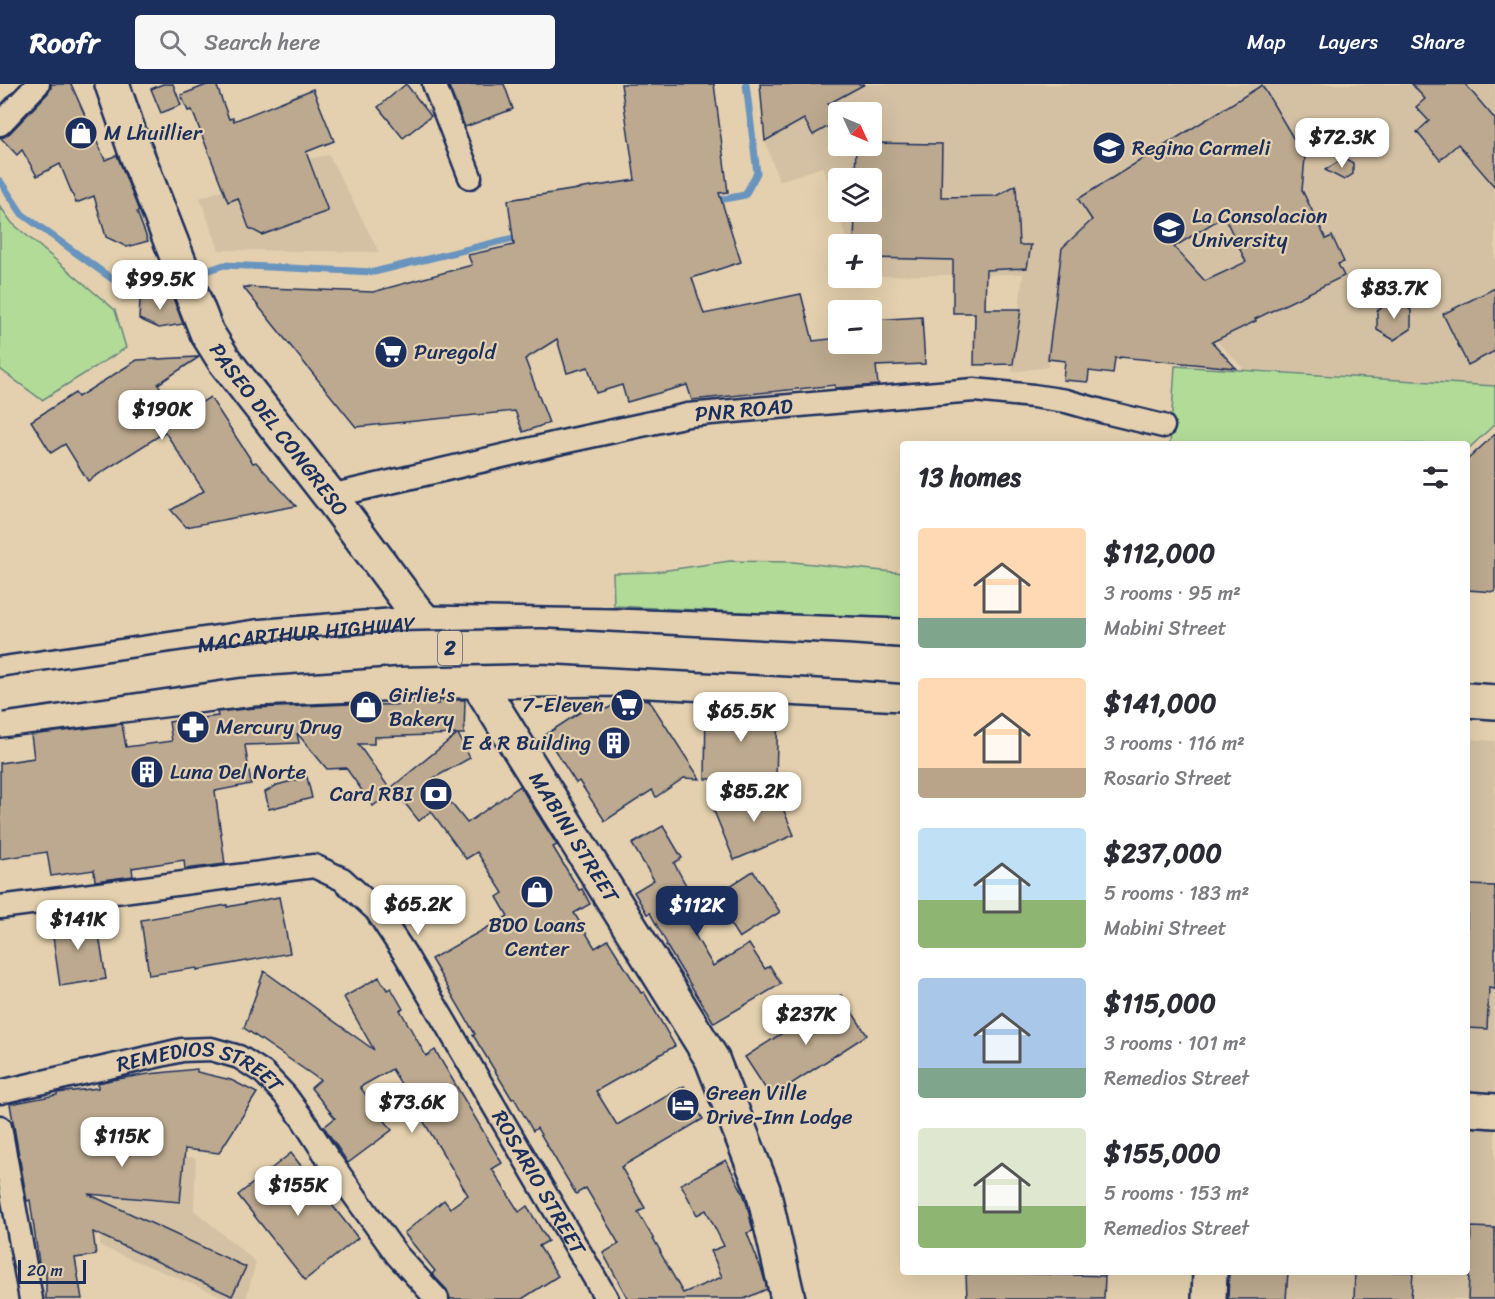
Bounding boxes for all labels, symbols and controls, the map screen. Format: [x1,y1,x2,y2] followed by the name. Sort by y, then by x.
[135,15,555,69] search box
[30,18,99,67] text: Roofr
[204,23,320,62] text: Search here
[1247,23,1286,61] text: Map
[1319,23,1378,61] text: Layers
[1411,23,1465,61] text: Share
[156,26,189,59] icon: search
[828,102,882,156] north arrow
[828,102,882,354] map controls
[104,114,203,152] place label: M Lhuillier
[63,115,99,151] shop icon: M Lhuillier
[1293,118,1391,169] pin: $72.3K
[1309,120,1375,155] text: $72.3K
[1132,129,1271,167] place label: Regina Carmeli
[1091,130,1127,166] school or university icon: Regina Carmeli
[828,168,882,222] button: layers
[1192,197,1327,259] place label: La Consolacion University
[1151,210,1187,246] school or university icon: La Consolacion University
[828,234,882,288] button: +
[111,260,209,311] pin: $99.5K
[126,262,194,297] text: $99.5K
[1345,269,1443,320] pin: $83.7K
[1361,271,1427,306] text: $83.7K
[828,300,882,354] button: −
[414,333,497,371] place label: Puregold
[373,334,409,370] supermarket icon: Puregold
[199,335,358,525] street label: PASEO DEL CONGRESO
[693,387,795,433] street label: PNR ROAD
[120,390,204,441] pin: $190K
[132,392,192,427] text: $190K
[918,454,1021,500] text: 13 homes
[1419,461,1452,494] icon: filters
[1104,530,1215,576] text: $112,000
[966,552,1038,624] icon: home
[1104,576,1241,611] text: 3 rooms · 95 m²
[195,605,418,664] street label: MACARTHUR HIGHWAY
[1104,611,1226,646] text: Mabini Street
[438,631,462,665] road number: 2
[389,676,455,738] place label: Girlie's Bakery
[1104,680,1216,726] text: $141,000
[522,686,604,724] place label: 7-Eleven
[609,687,645,723] supermarket icon: 7-Eleven
[348,689,384,725] shop icon: Girlie's Bakery
[692,692,790,743] pin: $65.5K
[707,694,775,729] text: $65.5K
[966,702,1038,774] icon: home
[216,708,342,746] place label: Mercury Drug
[175,709,211,745] pharmacy icon: Mercury Drug
[462,724,591,762] place label: E & R Building
[596,725,632,761] building icon: E & R Building
[1104,726,1245,761] text: 3 rooms · 116 m²
[170,753,307,791] place label: Luna Del Norte
[129,754,165,790] building icon: Luna Del Norte
[1104,761,1232,796] text: Rosario Street
[518,763,630,912] street label: MABINI STREET
[705,772,803,823] pin: $85.2K
[720,774,788,809] text: $85.2K
[330,775,415,813] place label: Card RBI
[418,776,454,812] bank icon: Card RBI
[1104,830,1222,876] text: $237,000
[966,852,1038,924] icon: home
[519,874,555,910] shop icon: BDO Loans Center
[1104,876,1249,911] text: 5 rooms · 183 m²
[369,885,467,936] pin: $65.2K
[655,886,739,937] pin: $112K
[385,887,451,922] text: $65.2K
[670,888,724,923] text: $112K
[36,900,120,951] pin: $141K
[50,902,106,937] text: $141K
[489,906,586,968] place label: BDO Loans Center
[1104,911,1226,946] text: Mabini Street
[1104,980,1216,1026] text: $115,000
[764,995,848,1046] pin: $237K
[776,997,836,1032] text: $237K
[966,1002,1038,1074] icon: home
[1104,1026,1246,1061] text: 3 rooms · 101 m²
[113,1030,294,1103] street label: REMEDIOS STREET
[1104,1061,1249,1096] text: Remedios Street
[706,1074,853,1136] place label: Green Ville Drive-Inn Lodge
[363,1083,461,1134] pin: $73.6K
[379,1085,445,1120] text: $73.6K
[665,1087,701,1123] hotel icon: Green Ville Drive-Inn Lodge
[481,1102,597,1264] street label: ROSARIO STREET
[80,1117,164,1168] pin: $115K
[95,1119,150,1154] text: $115K
[1104,1130,1221,1176] text: $155,000
[966,1152,1038,1224] icon: home
[256,1166,340,1217] pin: $155K
[269,1168,327,1203] text: $155K
[1104,1176,1249,1211] text: 5 rooms · 153 m²
[1104,1211,1249,1246] text: Remedios Street
[27,1256,63,1285] text: 20 m
[18,1257,86,1284] scale bar

